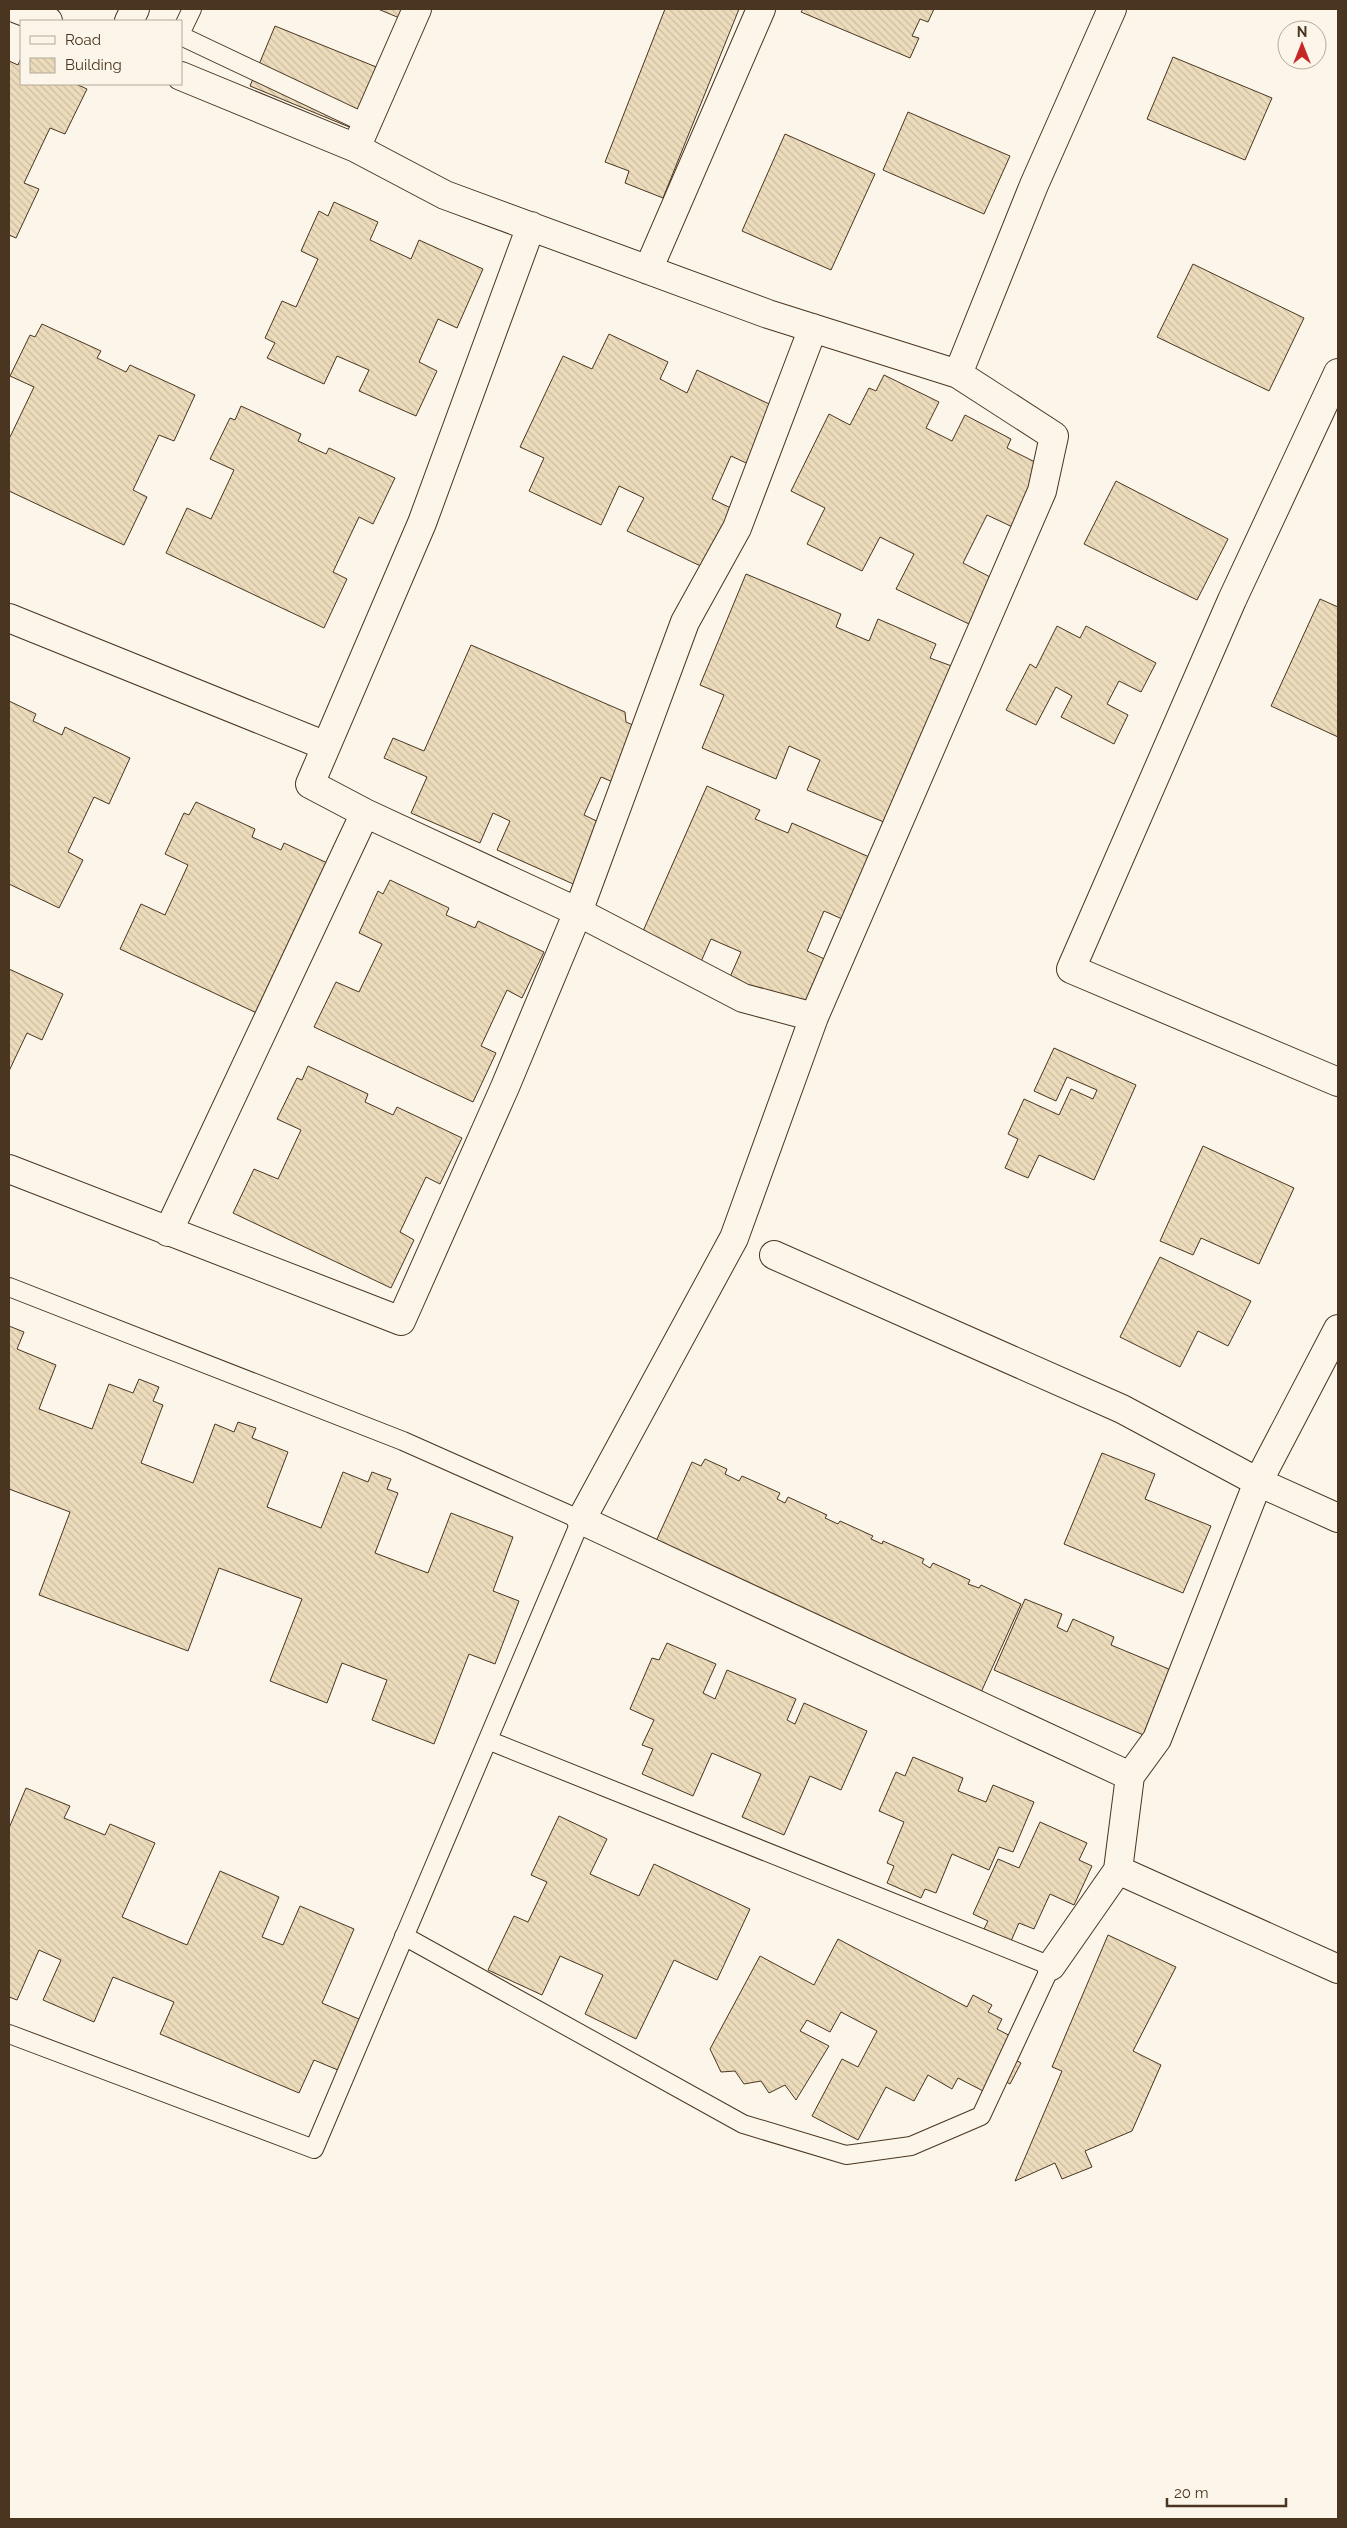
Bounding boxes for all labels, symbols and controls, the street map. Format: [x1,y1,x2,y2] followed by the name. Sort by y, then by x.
[20,20,182,85] legend
[1277,20,1327,70] north arrow
[1297,24,1307,40] text: N
[65,31,101,49] text: Road
[65,56,122,74] text: Building
[1167,2476,1286,2508] scale bar
[1174,2484,1209,2502] text: 20 m

